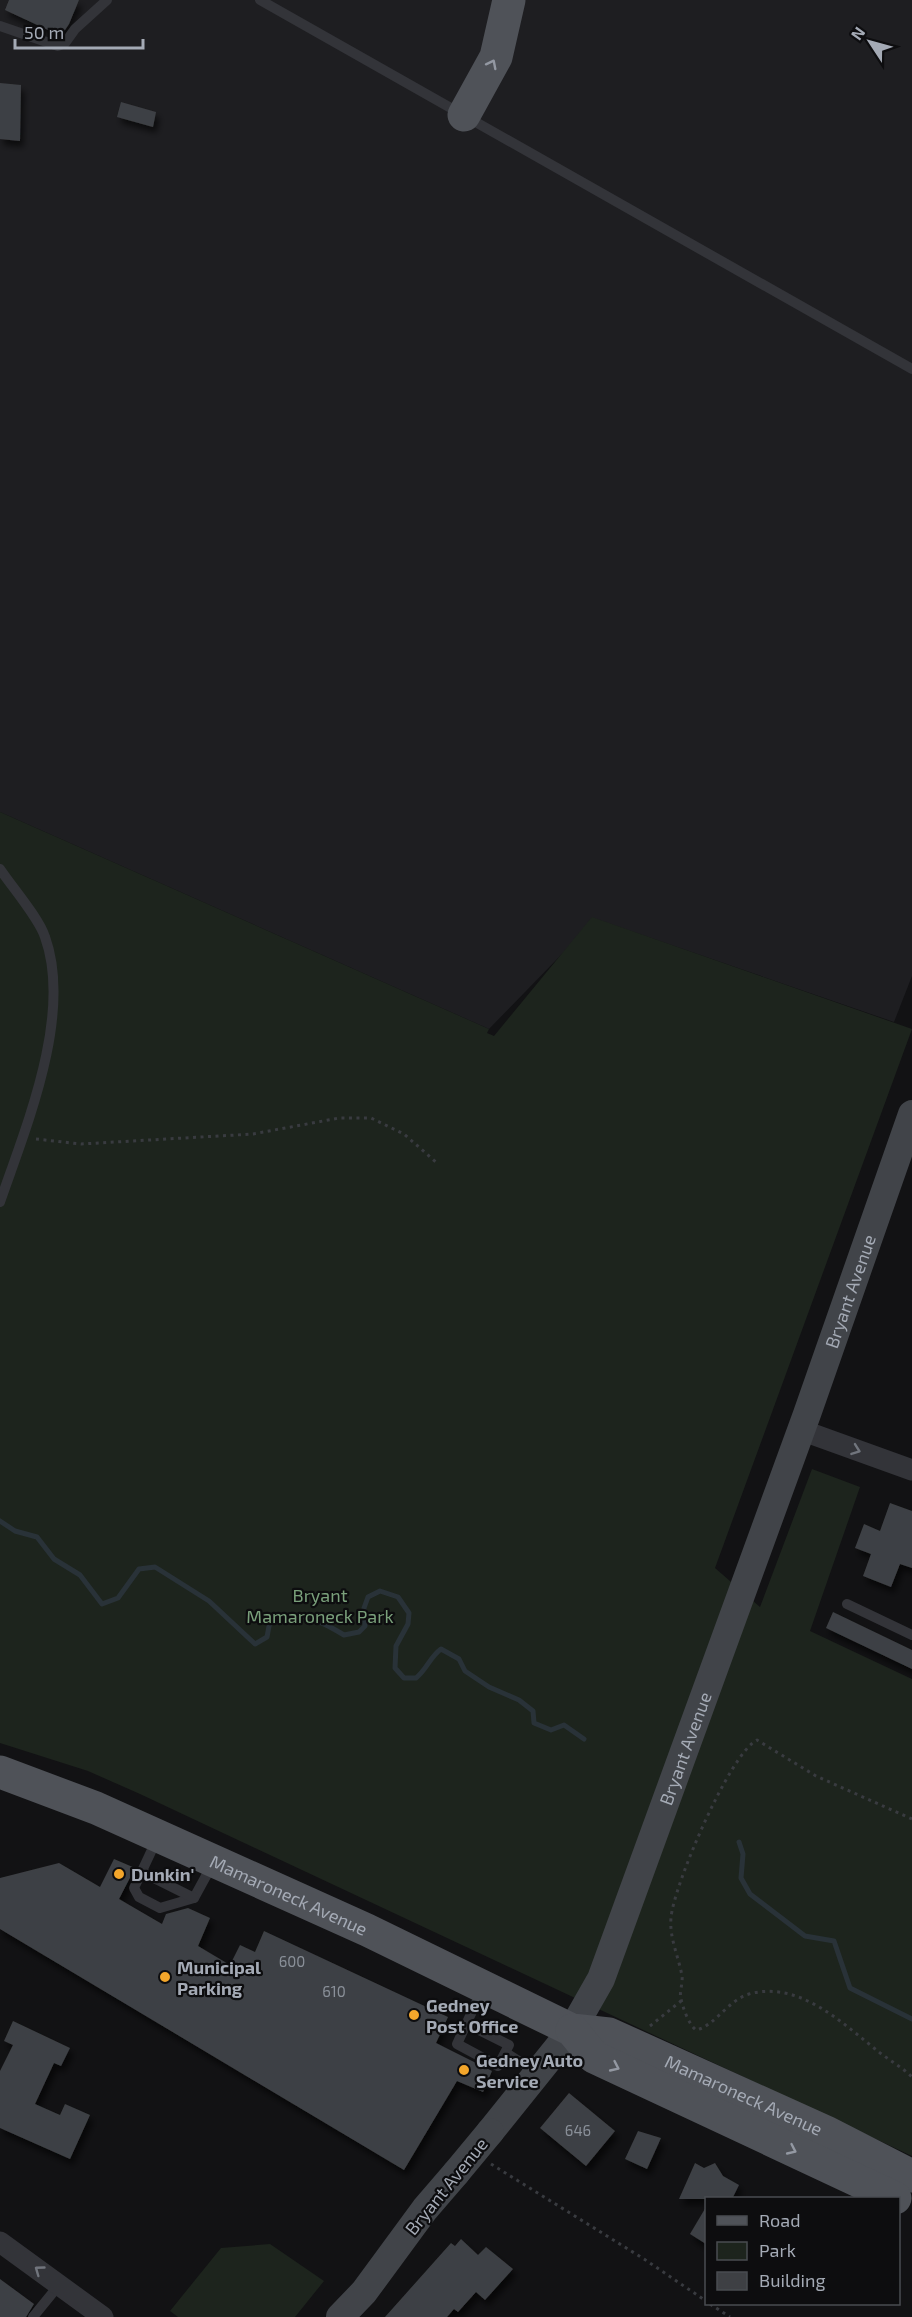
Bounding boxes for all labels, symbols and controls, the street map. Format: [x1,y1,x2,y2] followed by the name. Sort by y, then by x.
[15,12,142,50] scale bar
[840,12,900,72] north arrow
[24,21,64,43] text: 50 m
[846,23,869,43] text: N
[485,59,497,70] one-way arrow
[820,1231,880,1351] street label: Bryant Avenue
[850,1442,860,1455] one-way arrow
[246,1584,394,1627] park label: Bryant Mamaroneck Park
[654,1689,716,1808] street label: Bryant Avenue
[207,1850,371,1940] street label: Mamaroneck Avenue
[131,1863,194,1885] place label: Dunkin'
[112,1867,126,1881] marker: Dunkin'
[279,1952,305,1970] house number: 600
[177,1956,261,1999] place label: Municipal Parking
[158,1970,172,1984] marker: Municipal Parking
[322,1982,346,2000] house number: 610
[426,1994,518,2037] place label: Gedney Post Office
[407,2008,421,2022] marker: Gedney Post Office
[476,2049,583,2092] place label: Gedney Auto Service
[662,2050,826,2140] street label: Mamaroneck Avenue
[609,2060,620,2072] one-way arrow
[457,2063,471,2077] marker: Gedney Auto Service
[565,2121,591,2139] house number: 646
[400,2133,492,2239] street label: Bryant Avenue
[785,2143,796,2155] one-way arrow
[705,2197,900,2305] legend
[759,2209,800,2231] text: Road
[759,2239,796,2261] text: Park
[34,2266,45,2277] one-way arrow
[759,2269,826,2291] text: Building

